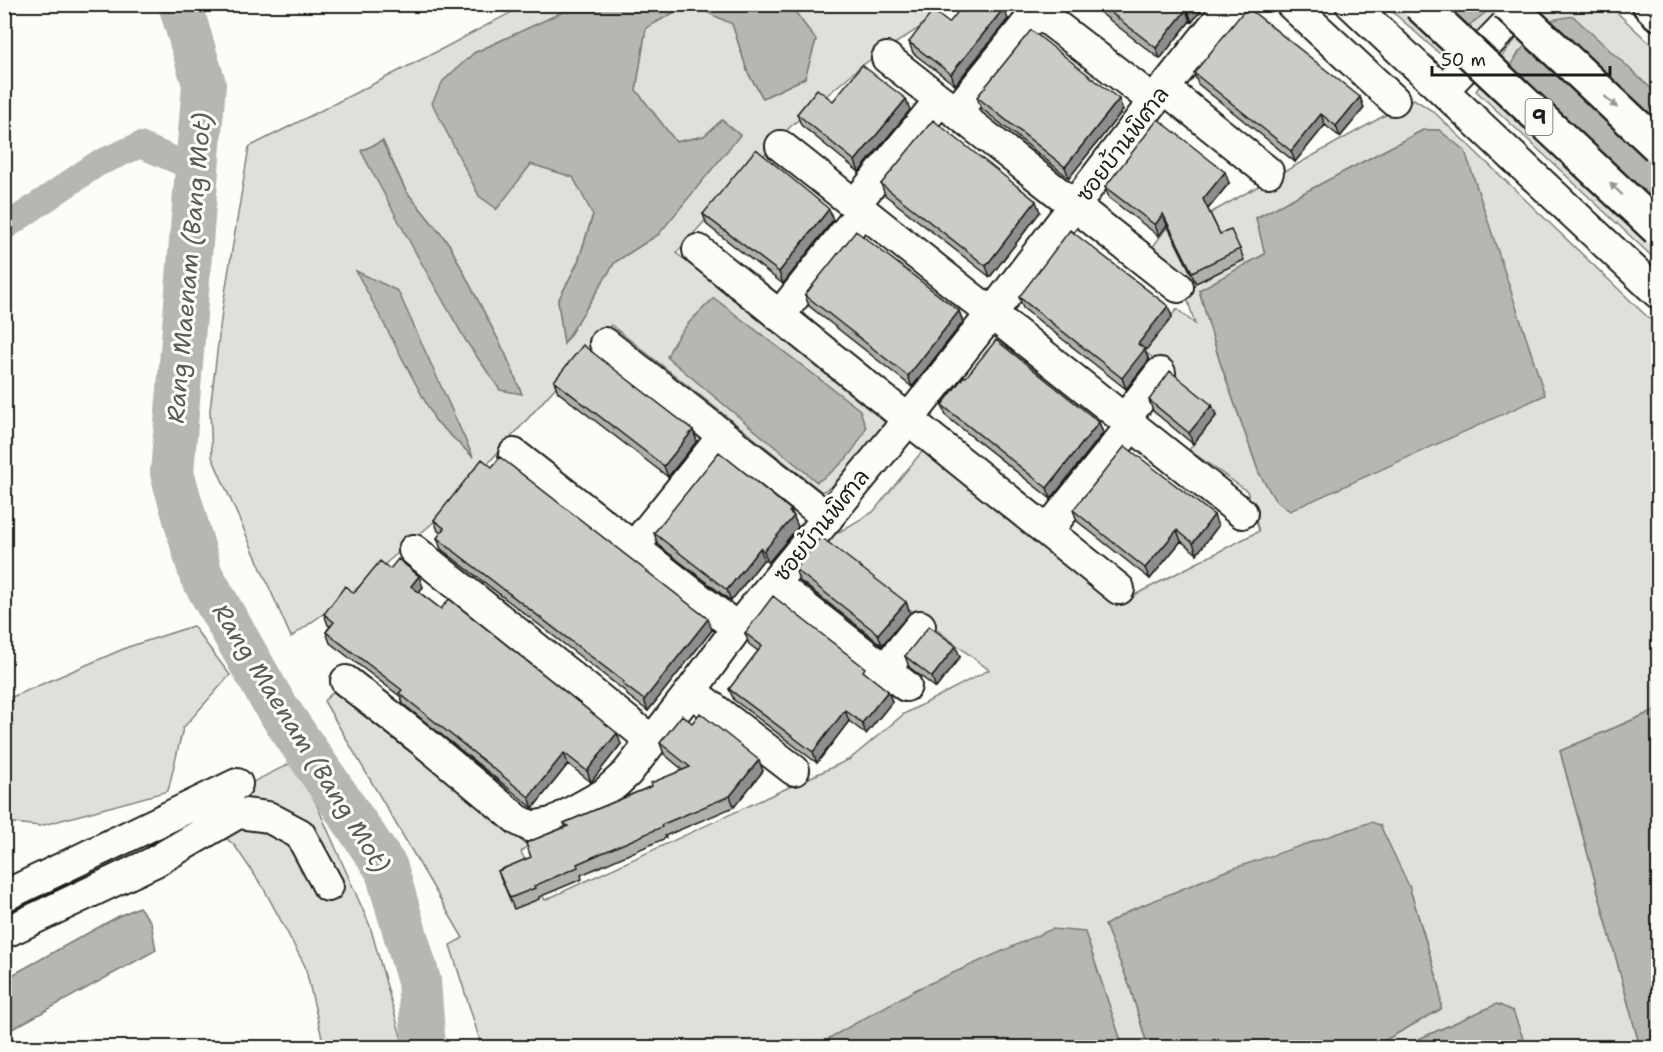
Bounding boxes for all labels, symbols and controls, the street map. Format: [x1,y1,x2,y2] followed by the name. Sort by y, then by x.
[1432,39,1610,77] scale bar
[1441,48,1486,72] text: 50 m
[1070,81,1175,208] street label: ซอยบ้านพิศาล
[1603,95,1618,108] one-way arrow
[1526,99,1552,135] road number: 9
[159,112,219,424] water label: Rang Maenam (Bang Mot)
[1609,182,1623,196] one-way arrow
[767,463,876,588] street label: ซอยบ้านพิศาล
[205,598,397,878] water label: Rang Maenam (Bang Mot)

